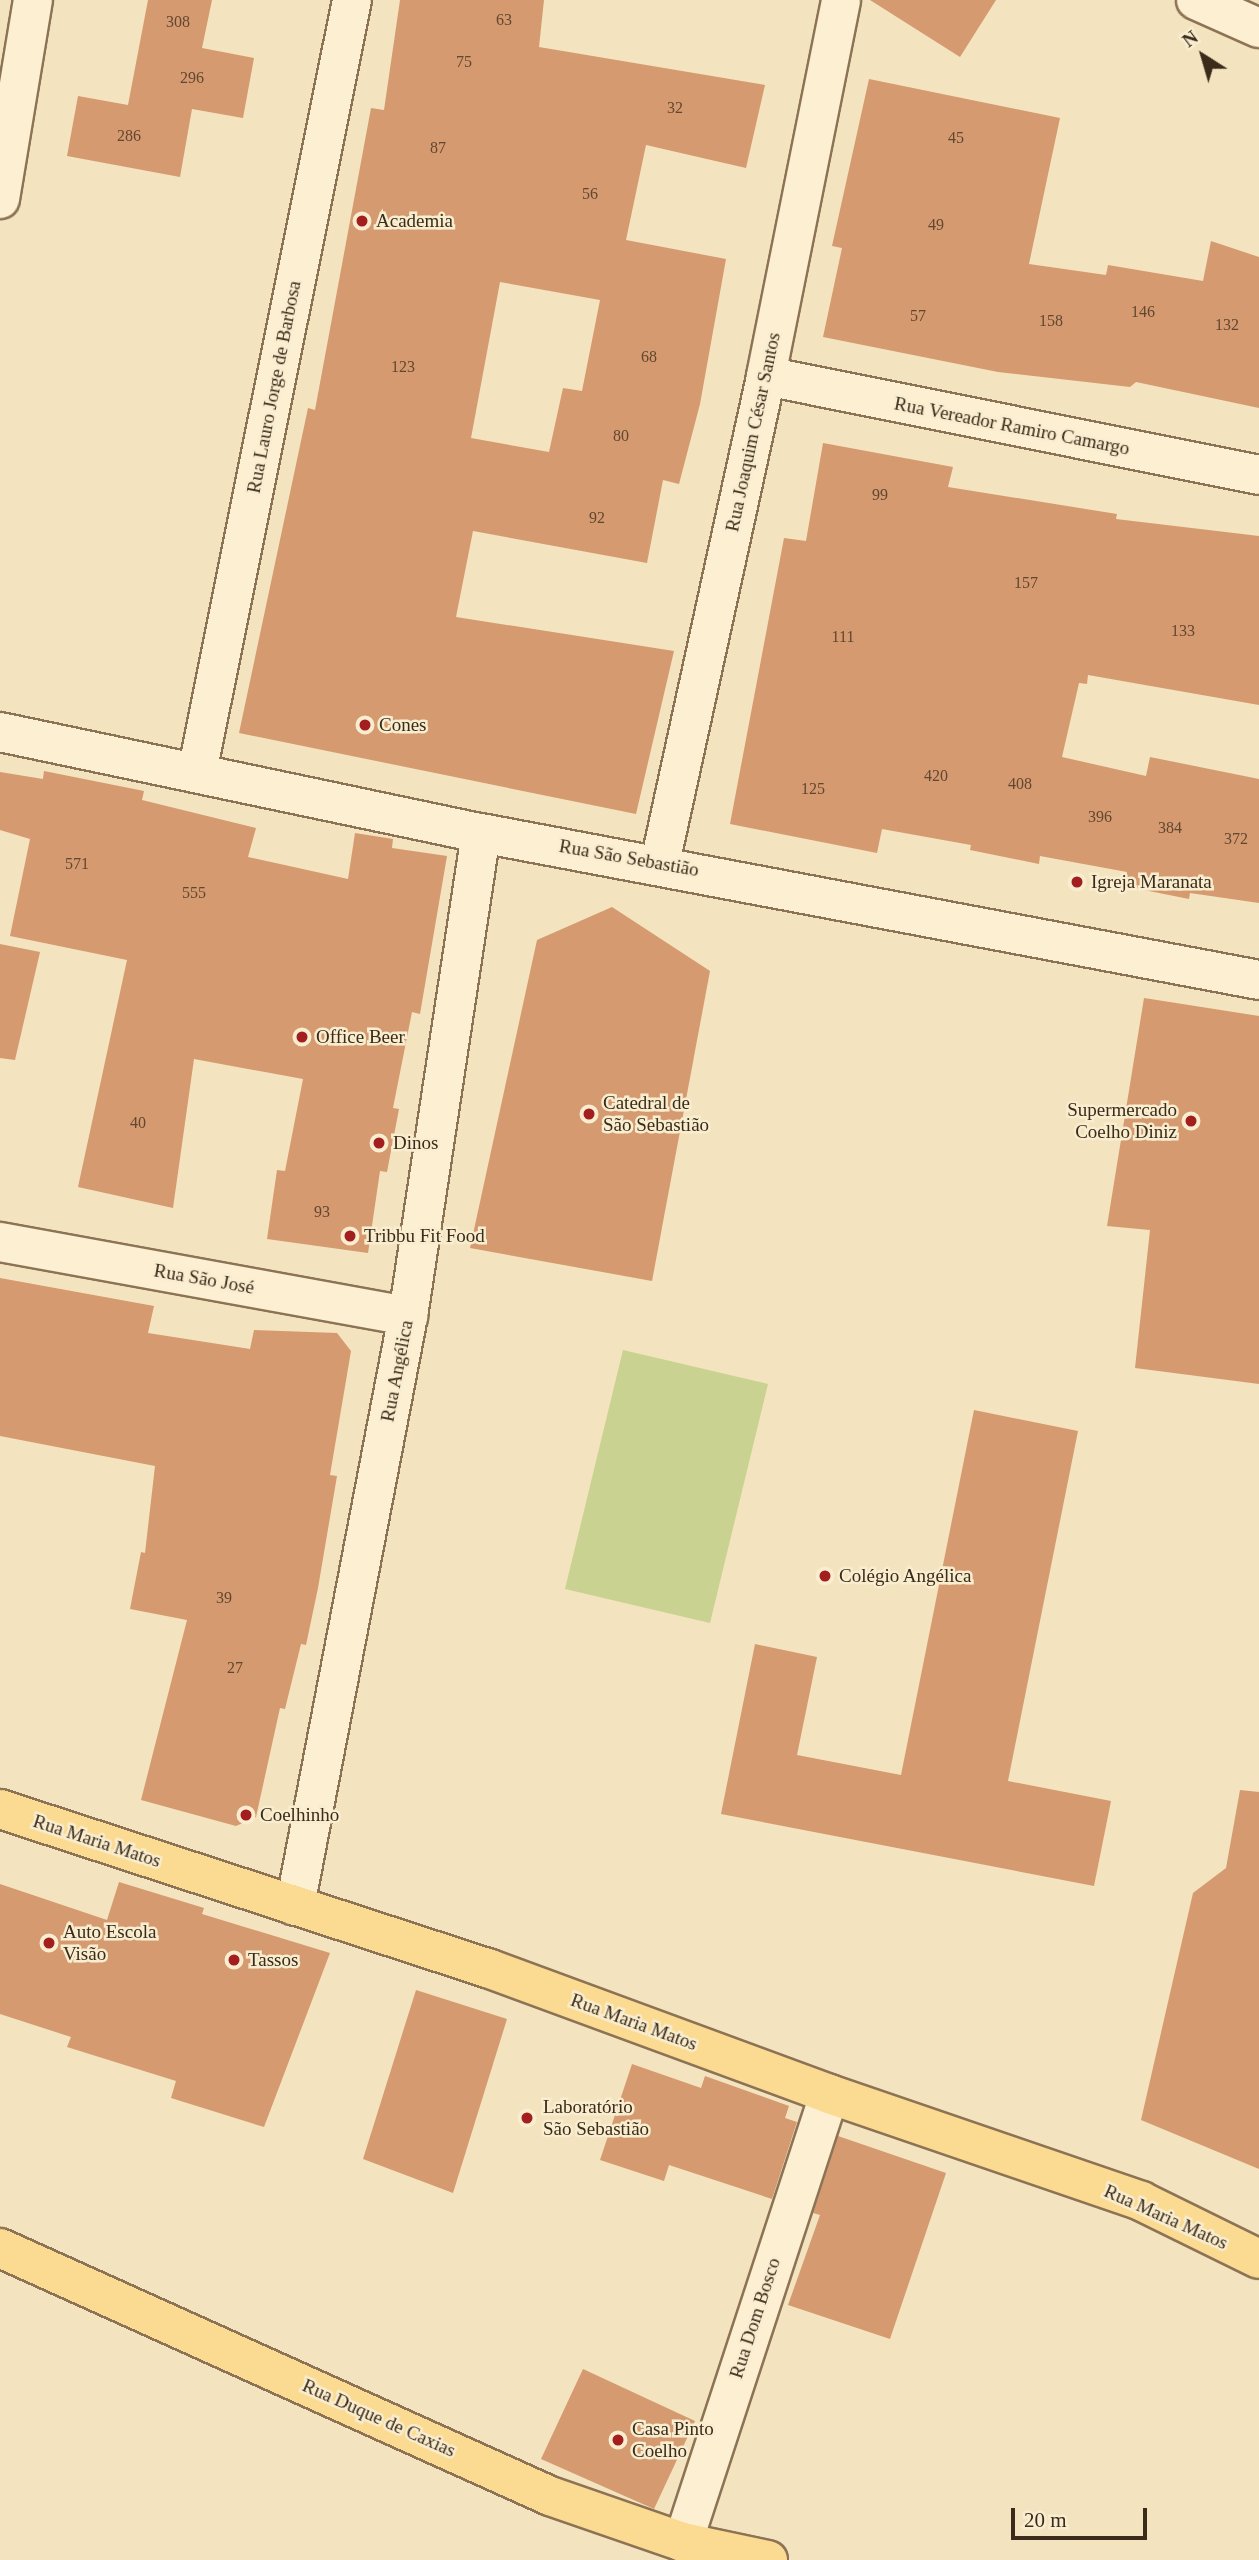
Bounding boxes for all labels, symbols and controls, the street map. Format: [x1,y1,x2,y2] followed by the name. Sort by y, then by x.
[496,10,512,30] house number: 63
[166,12,190,32] house number: 308
[1168,21,1238,91] north arrow
[1178,26,1202,51] text: N
[456,52,472,72] house number: 75
[180,68,204,88] house number: 296
[667,98,683,118] house number: 32
[117,126,141,146] house number: 286
[948,128,964,148] house number: 45
[430,138,446,158] house number: 87
[582,184,598,204] house number: 56
[376,210,453,232] place label: Academia
[354,213,370,229] marker: Academia
[928,215,944,235] house number: 49
[242,279,306,495] street label: Rua Lauro Jorge de Barbosa
[1131,302,1155,322] house number: 146
[910,306,926,326] house number: 57
[1039,311,1063,331] house number: 158
[1215,315,1239,335] house number: 132
[721,330,785,534] street label: Rua Joaquim César Santos
[641,347,657,367] house number: 68
[391,357,415,377] house number: 123
[892,392,1132,460] street label: Rua Vereador Ramiro Camargo
[613,426,629,446] house number: 80
[872,485,888,505] house number: 99
[589,508,605,528] house number: 92
[1014,573,1038,593] house number: 157
[1171,621,1195,641] house number: 133
[832,627,854,647] house number: 111
[379,714,426,736] place label: Cones
[357,717,373,733] marker: Cones
[924,766,948,786] house number: 420
[1008,774,1032,794] house number: 408
[801,779,825,799] house number: 125
[1088,807,1112,827] house number: 396
[1158,818,1182,838] house number: 384
[1224,829,1248,849] house number: 372
[557,834,701,882] street label: Rua São Sebastião
[65,854,89,874] house number: 571
[1091,871,1212,893] place label: Igreja Maranata
[1069,874,1085,890] marker: Igreja Maranata
[182,883,206,903] house number: 555
[316,1026,405,1048] place label: Office Beer
[294,1029,310,1045] marker: Office Beer
[603,1092,709,1136] place label: Catedral de São Sebastião
[1067,1099,1177,1143] place label: Supermercado Coelho Diniz
[581,1106,597,1122] marker: Catedral de São Sebastião
[130,1113,146,1133] house number: 40
[1183,1113,1199,1129] marker: Supermercado Coelho Diniz
[393,1132,438,1154] place label: Dinos
[371,1135,387,1151] marker: Dinos
[314,1202,330,1222] house number: 93
[364,1225,485,1247] place label: Tribbu Fit Food
[342,1228,358,1244] marker: Tribbu Fit Food
[152,1259,256,1299] street label: Rua São José
[376,1318,418,1424] street label: Rua Angélica
[839,1565,972,1587] place label: Colégio Angélica
[817,1568,833,1584] marker: Colégio Angélica
[216,1588,232,1608] house number: 39
[227,1658,243,1678] house number: 27
[260,1804,339,1826] place label: Coelhinho
[238,1807,254,1823] marker: Coelhinho
[30,1810,164,1872] street label: Rua Maria Matos
[63,1921,156,1965] place label: Auto Escola Visão
[41,1935,57,1951] marker: Auto Escola Visão
[248,1949,298,1971] place label: Tassos
[226,1952,242,1968] marker: Tassos
[568,1989,700,2055] street label: Rua Maria Matos
[543,2096,649,2140] place label: Laboratório São Sebastião
[517,2108,537,2128] marker: Laboratório São Sebastião
[1101,2180,1231,2254] street label: Rua Maria Matos
[725,2255,785,2381] street label: Rua Dom Bosco
[299,2374,459,2462] street label: Rua Duque de Caxias
[632,2418,714,2462] place label: Casa Pinto Coelho
[610,2432,626,2448] marker: Casa Pinto Coelho
[1014,2494,1150,2538] scale bar
[1024,2508,1067,2532] text: 20 m

